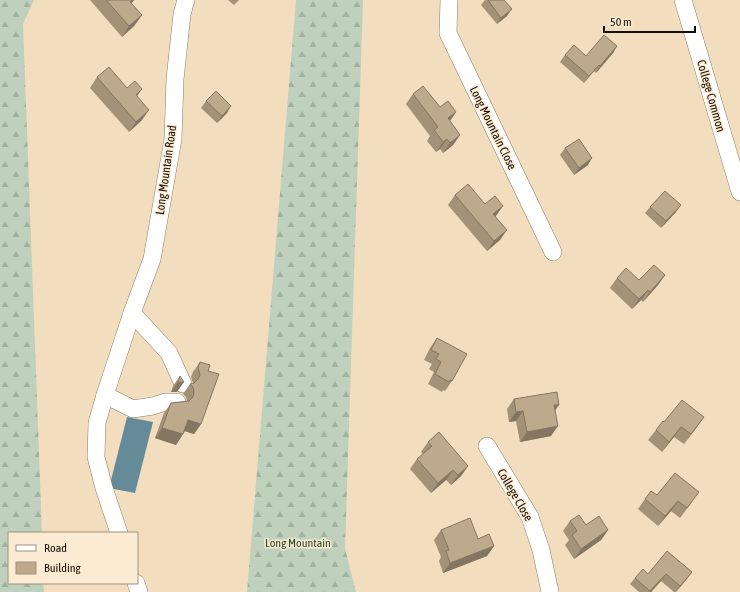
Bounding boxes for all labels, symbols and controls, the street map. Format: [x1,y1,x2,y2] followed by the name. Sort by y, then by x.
[604,8,695,34] scale bar
[610,15,632,29] text: 50 m
[694,58,728,134] street label: College Common
[467,84,519,172] street label: Long Mountain Close
[153,124,179,216] street label: Long Mountain Road
[494,466,536,524] street label: College Close
[8,532,138,584] legend
[265,536,331,550] park label: Long Mountain
[44,541,67,555] text: Road
[44,561,82,575] text: Building

